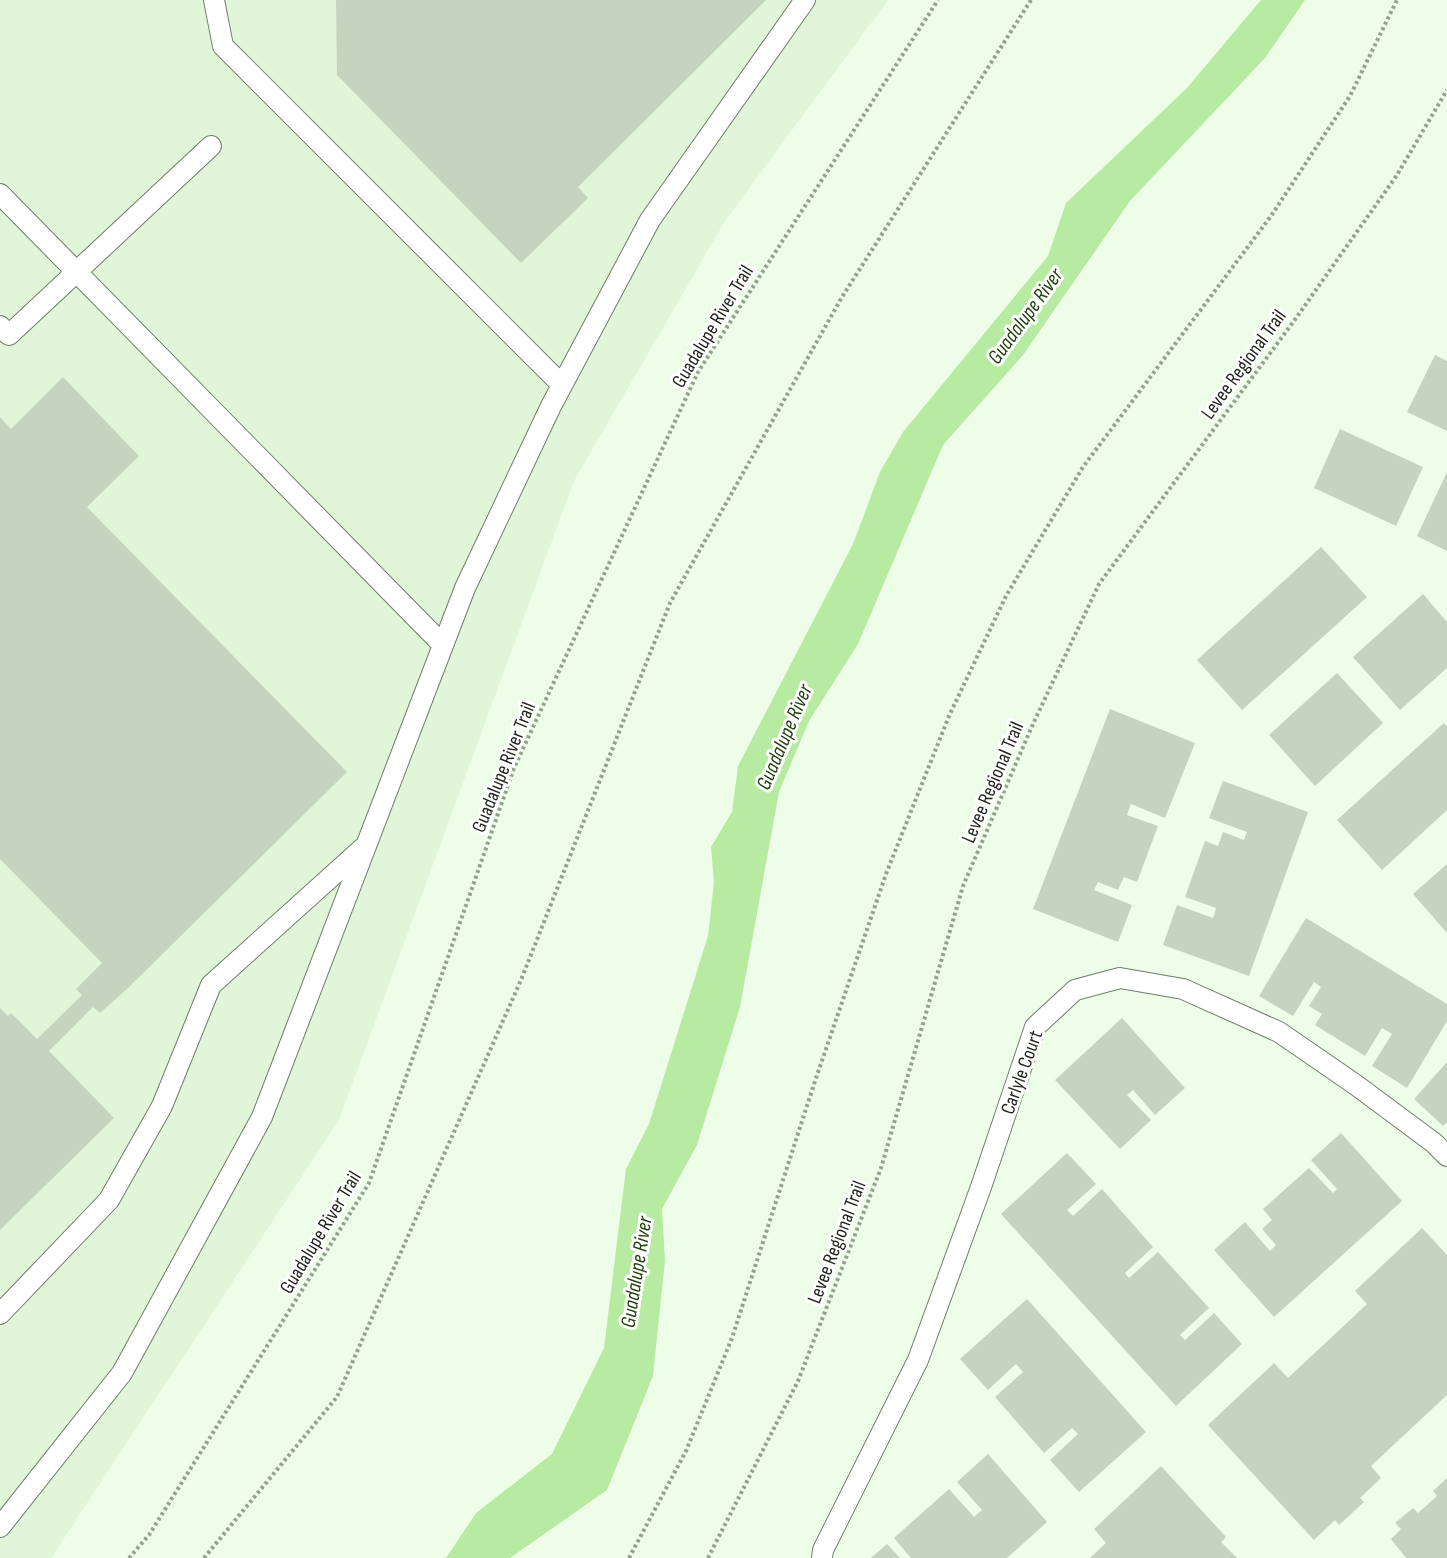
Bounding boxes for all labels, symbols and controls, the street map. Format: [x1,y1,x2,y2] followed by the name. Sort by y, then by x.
[667,261,759,392] street label: Guadalupe River Trail
[982,263,1069,369] water label: Guadalupe River
[1196,305,1292,424] street label: Levee Regional Trail
[751,680,818,794] water label: Guadalupe River
[467,699,541,836] street label: Guadalupe River Trail
[957,718,1029,847] street label: Levee Regional Trail
[996,1027,1048,1118] street label: Carlyle Court
[275,1167,367,1298] street label: Guadalupe River Trail
[803,1178,871,1307] street label: Levee Regional Trail
[615,1214,658,1329] water label: Guadalupe River

